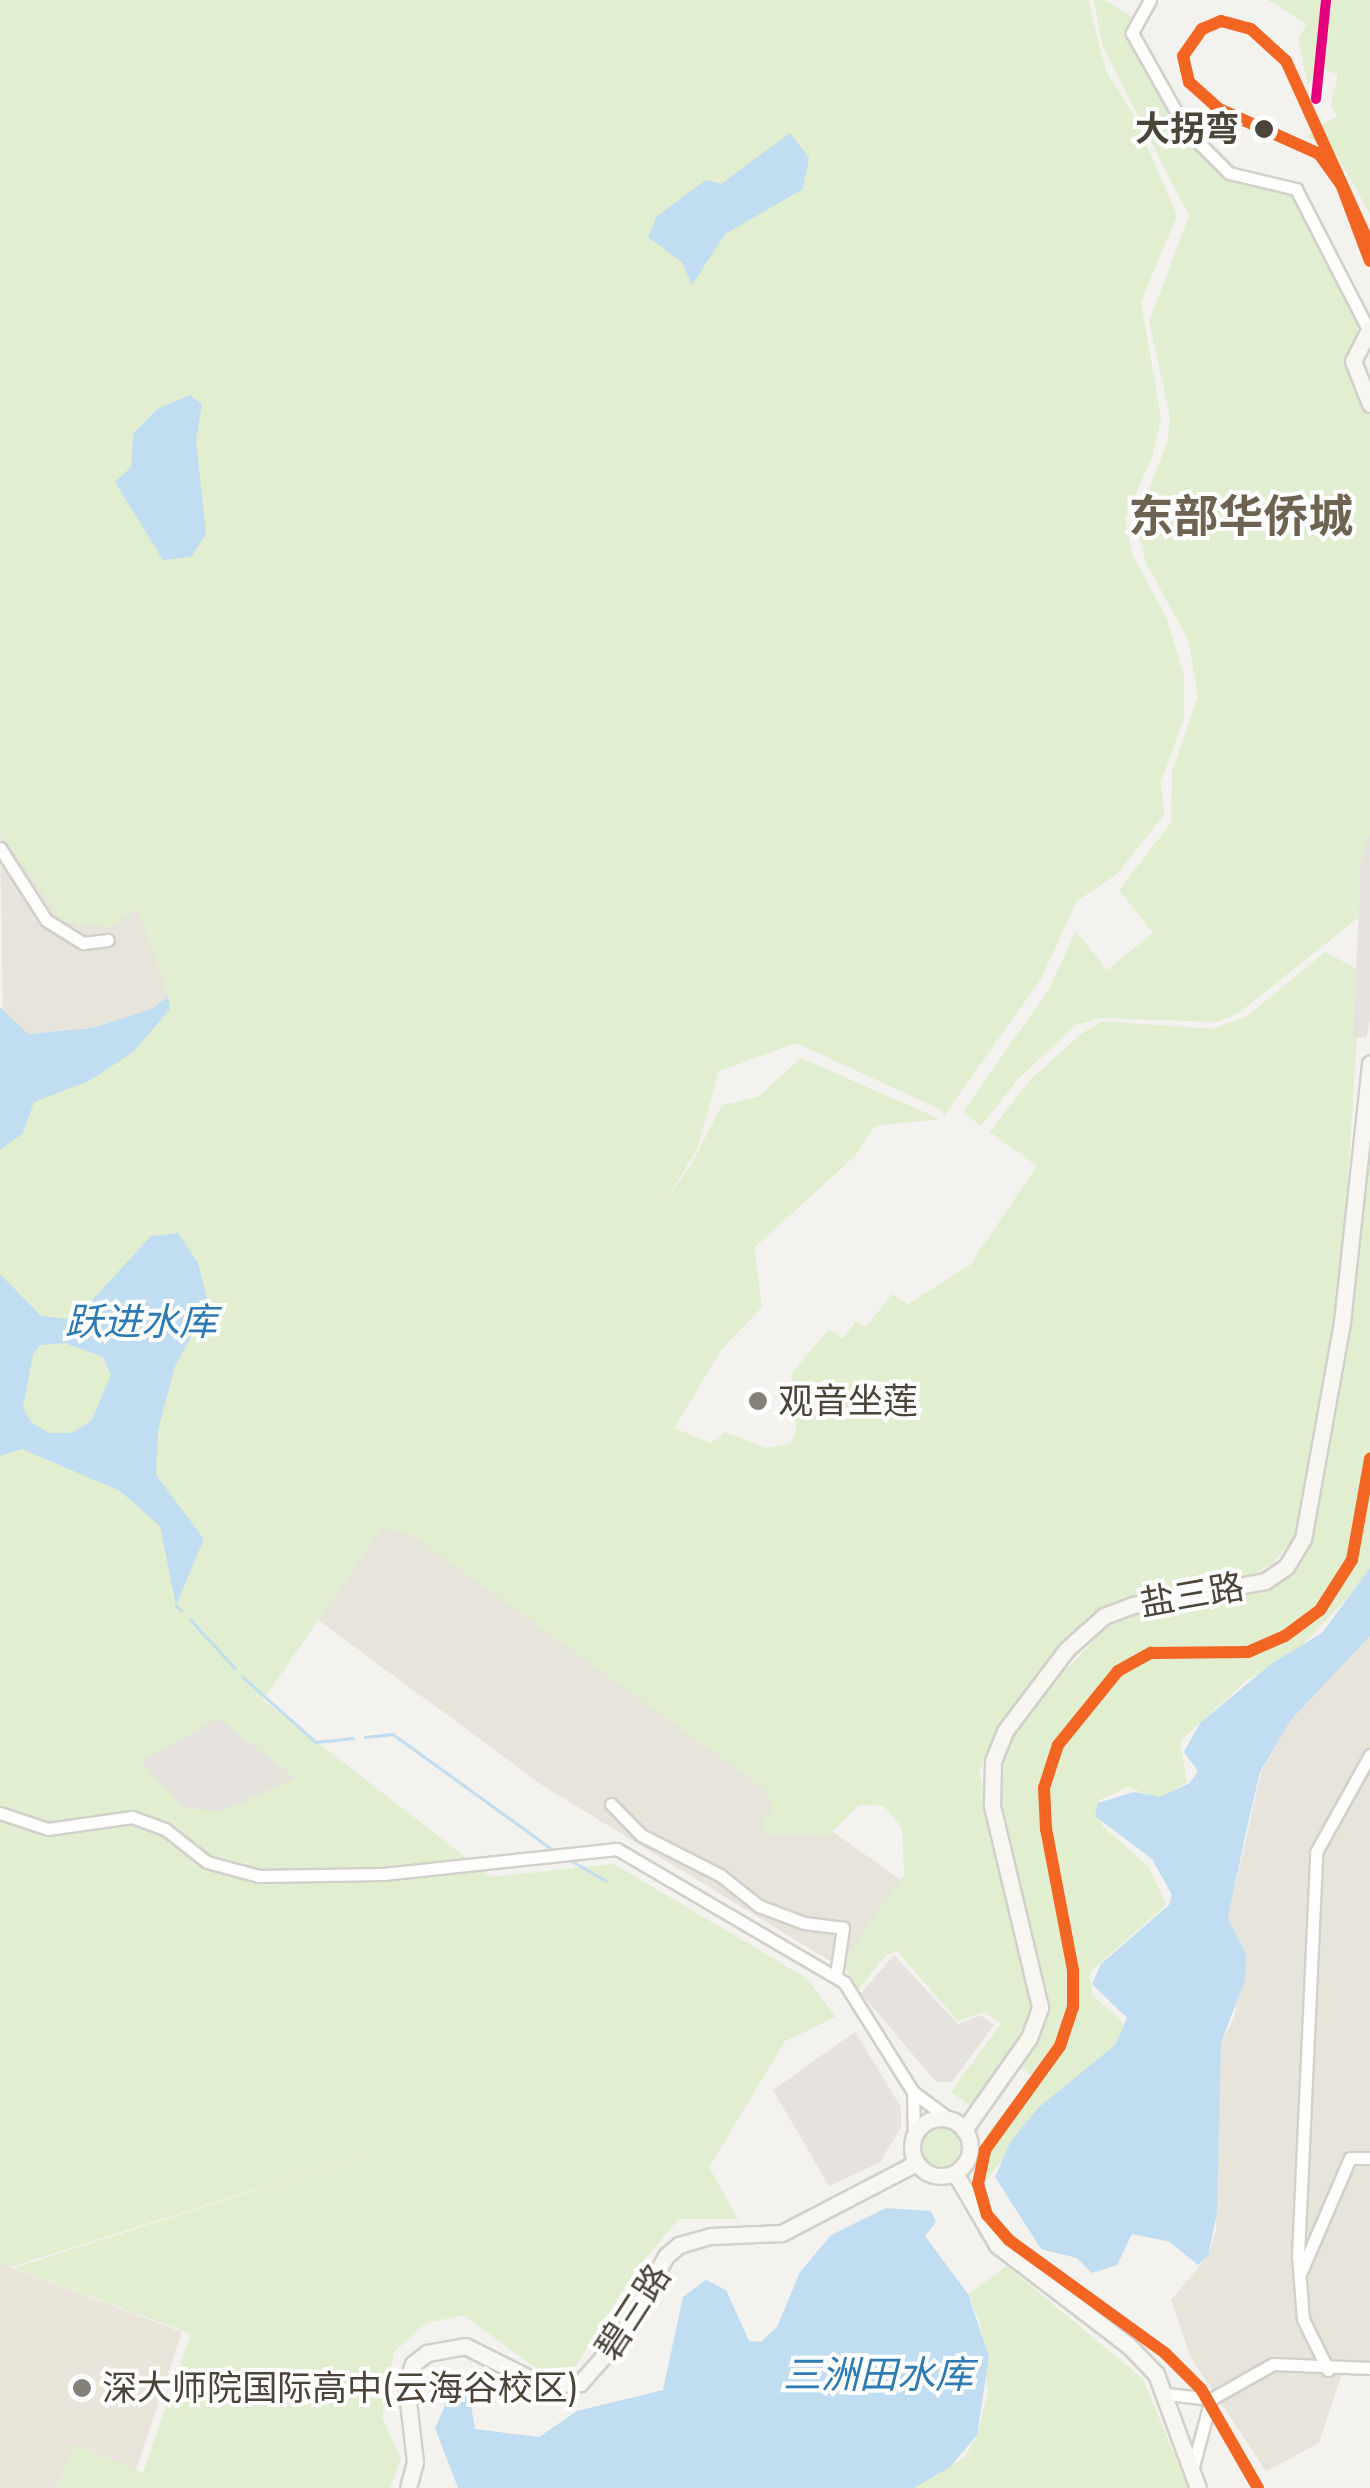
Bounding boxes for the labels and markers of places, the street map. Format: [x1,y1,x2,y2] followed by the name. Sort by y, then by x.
[1135,108,1240,150] place label: 大拐弯
[1249,114,1279,144] marker: 大拐弯
[778,1380,918,1422] place label: 观音坐莲
[747,1390,769,1412] marker: 观音坐莲
[102,2367,579,2409] place label: 深大师院国际高中(云海谷校区)
[71,2377,93,2399] marker: 深大师院国际高中(云海谷校区)

